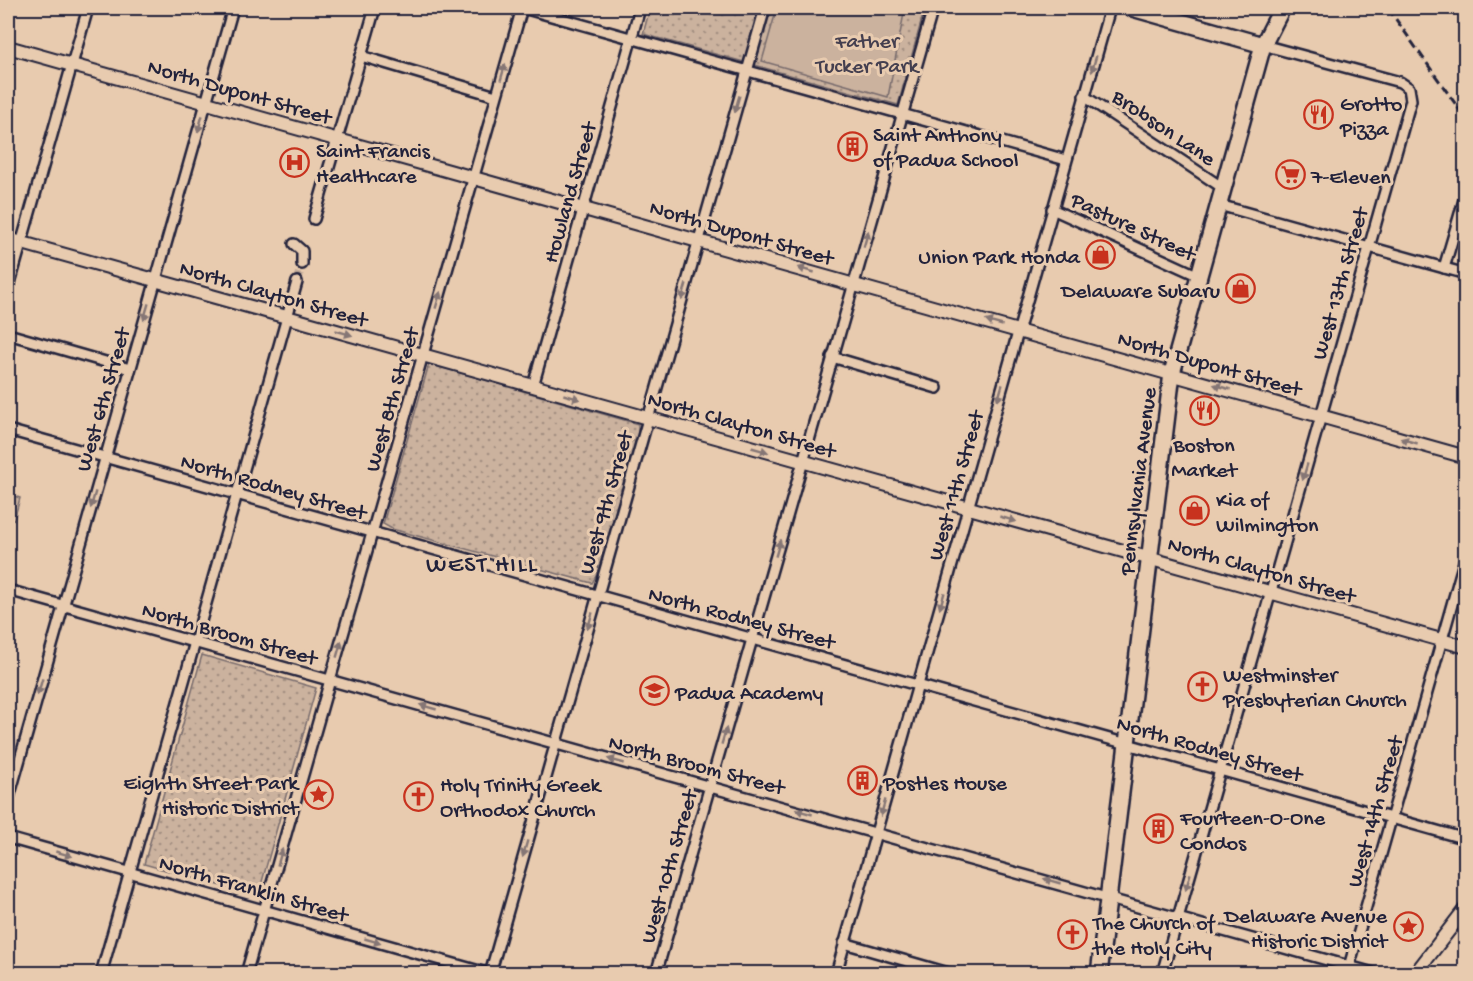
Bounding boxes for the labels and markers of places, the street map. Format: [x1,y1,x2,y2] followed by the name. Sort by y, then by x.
[1339,93,1402,144] place label: Grotto Pizza
[1303,99,1335,131] restaurant icon: Grotto Pizza
[873,124,1019,175] place label: Saint Anthony of Padua School
[836,130,868,162] building icon: Saint Anthony of Padua School
[316,140,431,191] place label: Saint Francis Healthcare
[279,146,311,178] hospital icon: Saint Francis Healthcare
[1274,159,1306,191] supermarket icon: 7-Eleven
[1310,166,1391,192] place label: 7-Eleven
[1085,239,1117,271] shop icon: Union Park Honda
[918,246,1081,272] place label: Union Park Honda
[1225,273,1257,305] shop icon: Delaware Subaru
[1059,280,1220,306] place label: Delaware Subaru
[1188,395,1220,427] restaurant icon: Boston Market
[1171,434,1239,485] place label: Boston Market
[1216,489,1319,540] place label: Kia of Wilmington
[1179,495,1211,527] shop icon: Kia of Wilmington
[1222,664,1407,715] place label: Westminster Presbyterian Church
[1186,670,1218,702] church icon: Westminster Presbyterian Church
[638,675,670,707] school or university icon: Padua Academy
[674,682,824,708] place label: Padua Academy
[846,765,878,797] building icon: Postles House
[123,772,300,823] place label: Eighth Street Park Historic District
[882,772,1008,798] place label: Postles House
[440,774,602,825] place label: Holy Trinity Greek Orthodox Church
[303,778,335,810] place icon: Eighth Street Park Historic District
[403,780,435,812] church icon: Holy Trinity Greek Orthodox Church
[1179,807,1326,858] place label: Fourteen-O-One Condos
[1143,813,1175,845] building icon: Fourteen-O-One Condos
[1222,905,1389,956] place label: Delaware Avenue Historic District
[1392,911,1424,943] place icon: Delaware Avenue Historic District
[1091,912,1217,963] place label: The Church of the Holy City
[1056,918,1088,950] church icon: The Church of the Holy City

